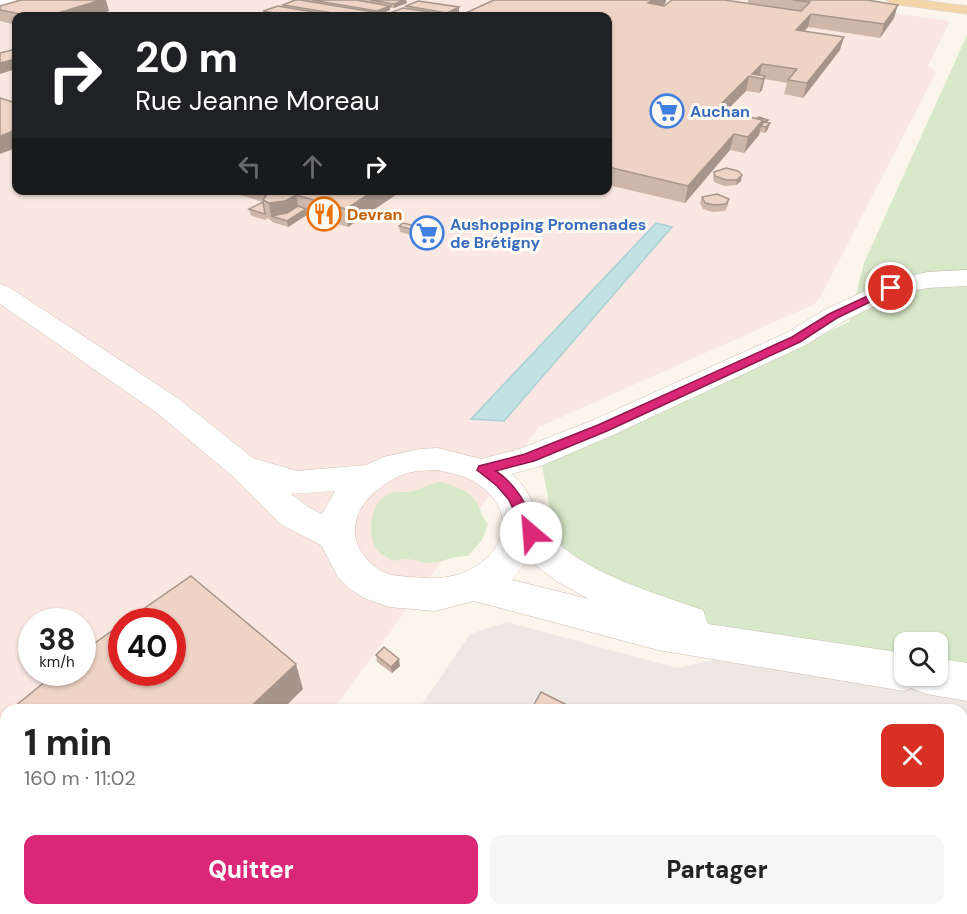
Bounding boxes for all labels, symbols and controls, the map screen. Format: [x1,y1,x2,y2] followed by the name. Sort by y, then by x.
[135,30,238,85] text: 20 m
[36,36,114,114] icon: right
[135,83,380,118] text: Rue Jeanne Moreau
[649,93,685,129] supermarket icon: Auchan
[690,101,750,122] place label: Auchan
[233,150,266,183] icon: left
[296,150,329,183] icon: ahead
[359,150,392,183] icon: right
[306,196,342,232] restaurant icon: Devran
[347,204,402,225] place label: Devran
[450,214,646,253] place label: Aushopping Promenades de Brétigny
[409,215,445,251] supermarket icon: Aushopping Promenades de Brétigny
[865,262,916,313] pin
[874,271,907,304] icon: arrive
[499,501,563,565] position arrow
[108,608,186,686] speed limit sign: 40
[38,620,76,659] text: 38
[894,632,948,686] map controls
[894,632,948,686] button: search
[39,652,75,672] text: km/h
[24,719,112,766] text: 1 min
[881,724,944,787] button: close
[24,765,136,791] text: 160 m · 11:02
[24,835,478,904] button: Quitter
[490,835,944,904] button: Partager

